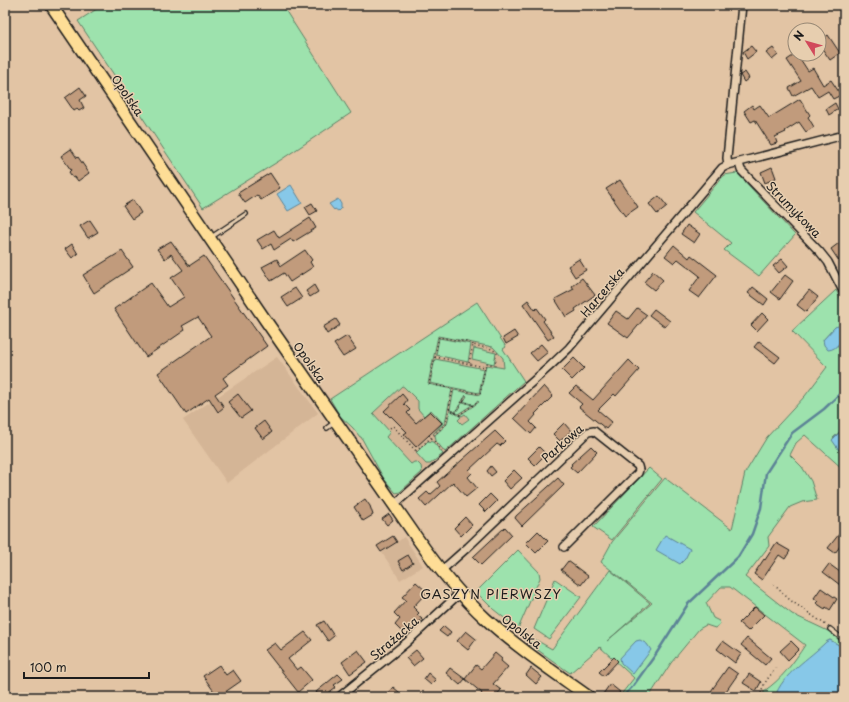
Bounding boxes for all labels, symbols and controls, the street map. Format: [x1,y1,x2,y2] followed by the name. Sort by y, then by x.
[787,22,827,62] north arrow
[789,27,808,44] text: N
[108,71,149,120] street label: Opolska
[762,177,826,242] street label: Strumykowa
[576,263,628,321] street label: Harcerska
[289,338,331,387] street label: Opolska
[537,419,587,466] street label: Parkowa
[420,584,562,603] district label: GASZYN PIERWSZY
[498,610,546,653] street label: Opolska
[366,611,423,664] street label: Strażacka
[24,654,149,680] scale bar
[30,658,67,676] text: 100 m

